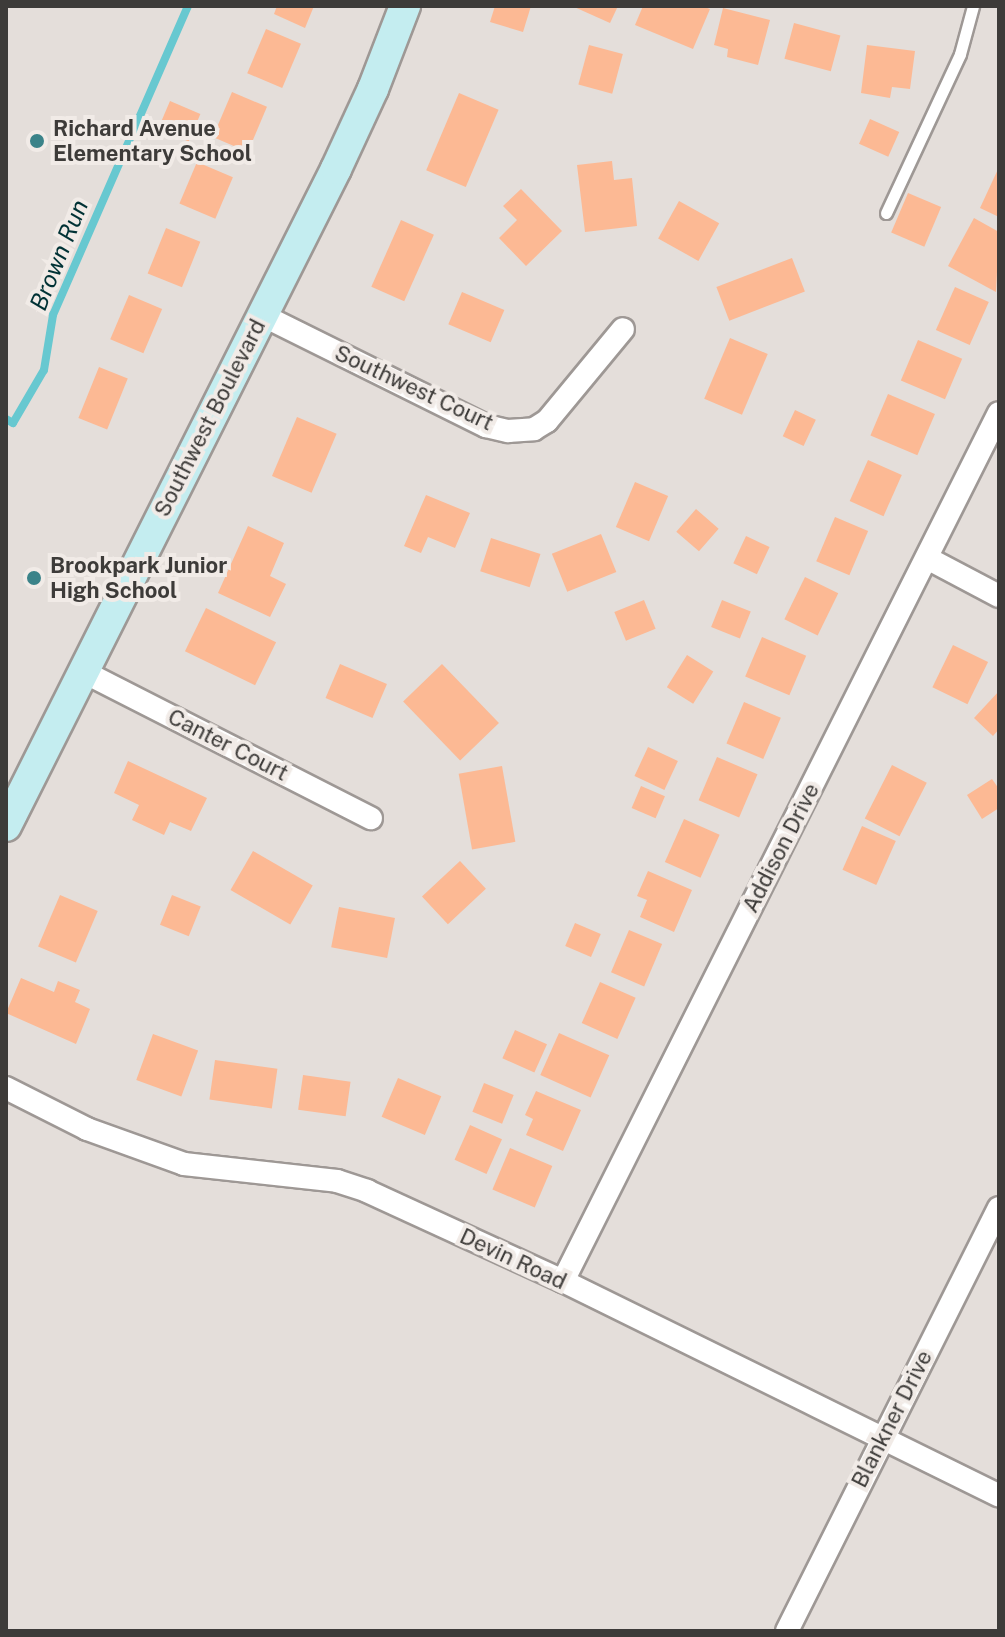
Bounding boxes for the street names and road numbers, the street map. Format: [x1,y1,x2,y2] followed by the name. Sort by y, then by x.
[149,315,271,521] street label: Southwest Boulevard
[330,340,498,436] street label: Southwest Court
[164,703,292,787] street label: Canter Court
[737,779,825,917] street label: Addison Drive
[456,1223,570,1295] street label: Devin Road
[846,1346,938,1492] street label: Blankner Drive

